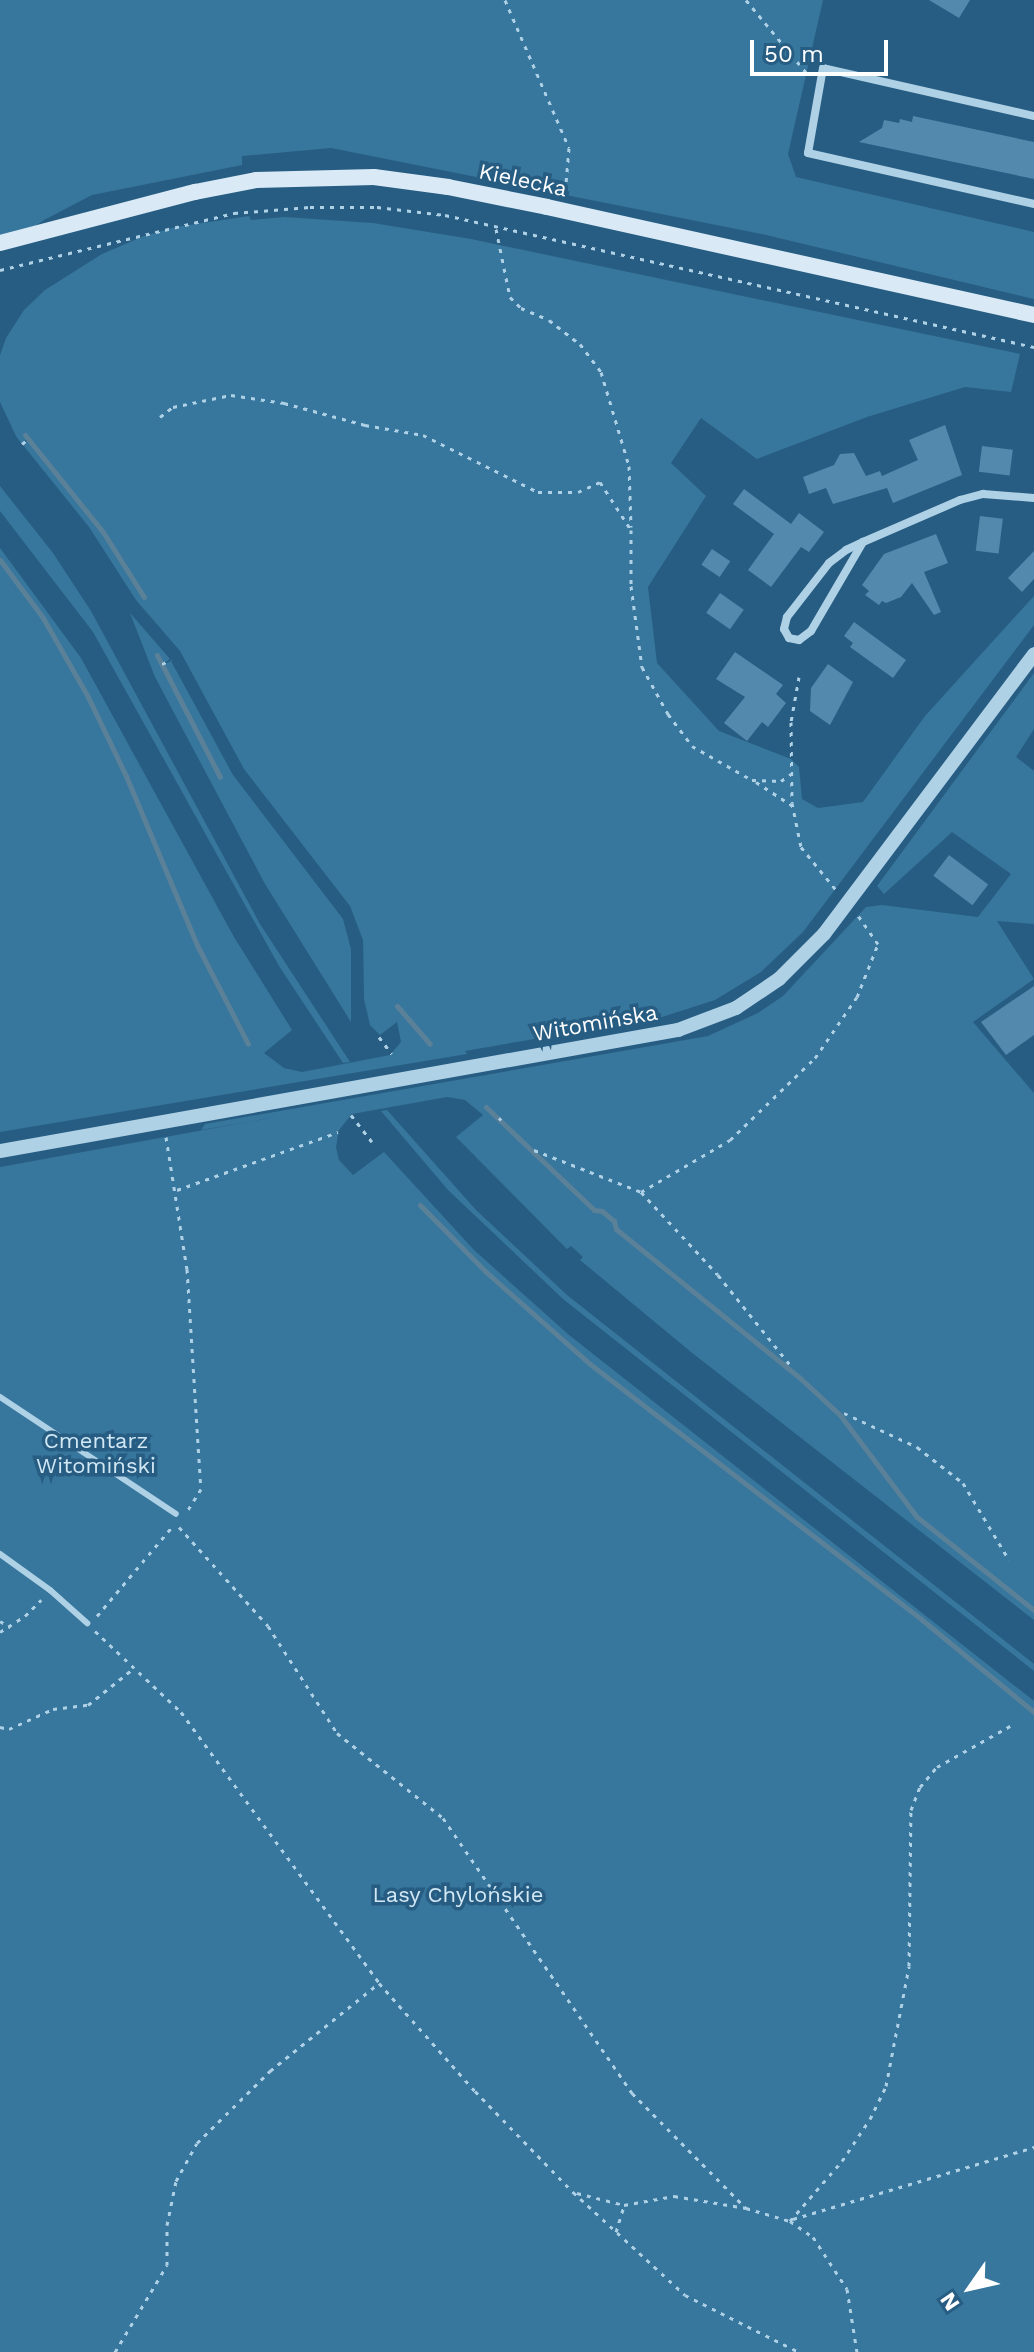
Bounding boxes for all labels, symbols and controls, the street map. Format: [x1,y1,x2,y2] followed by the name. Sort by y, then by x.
[754,24,892,74] scale bar
[764,40,824,68] text: 50 m
[477,158,569,202] street label: Kielecka
[531,999,659,1047] street label: Witomińska
[36,1427,156,1478] park label: Cmentarz Witomiński
[372,1882,544,1908] park label: Lasy Chylońskie
[930,2248,1010,2328] north arrow
[935,2288,965,2315] text: N

